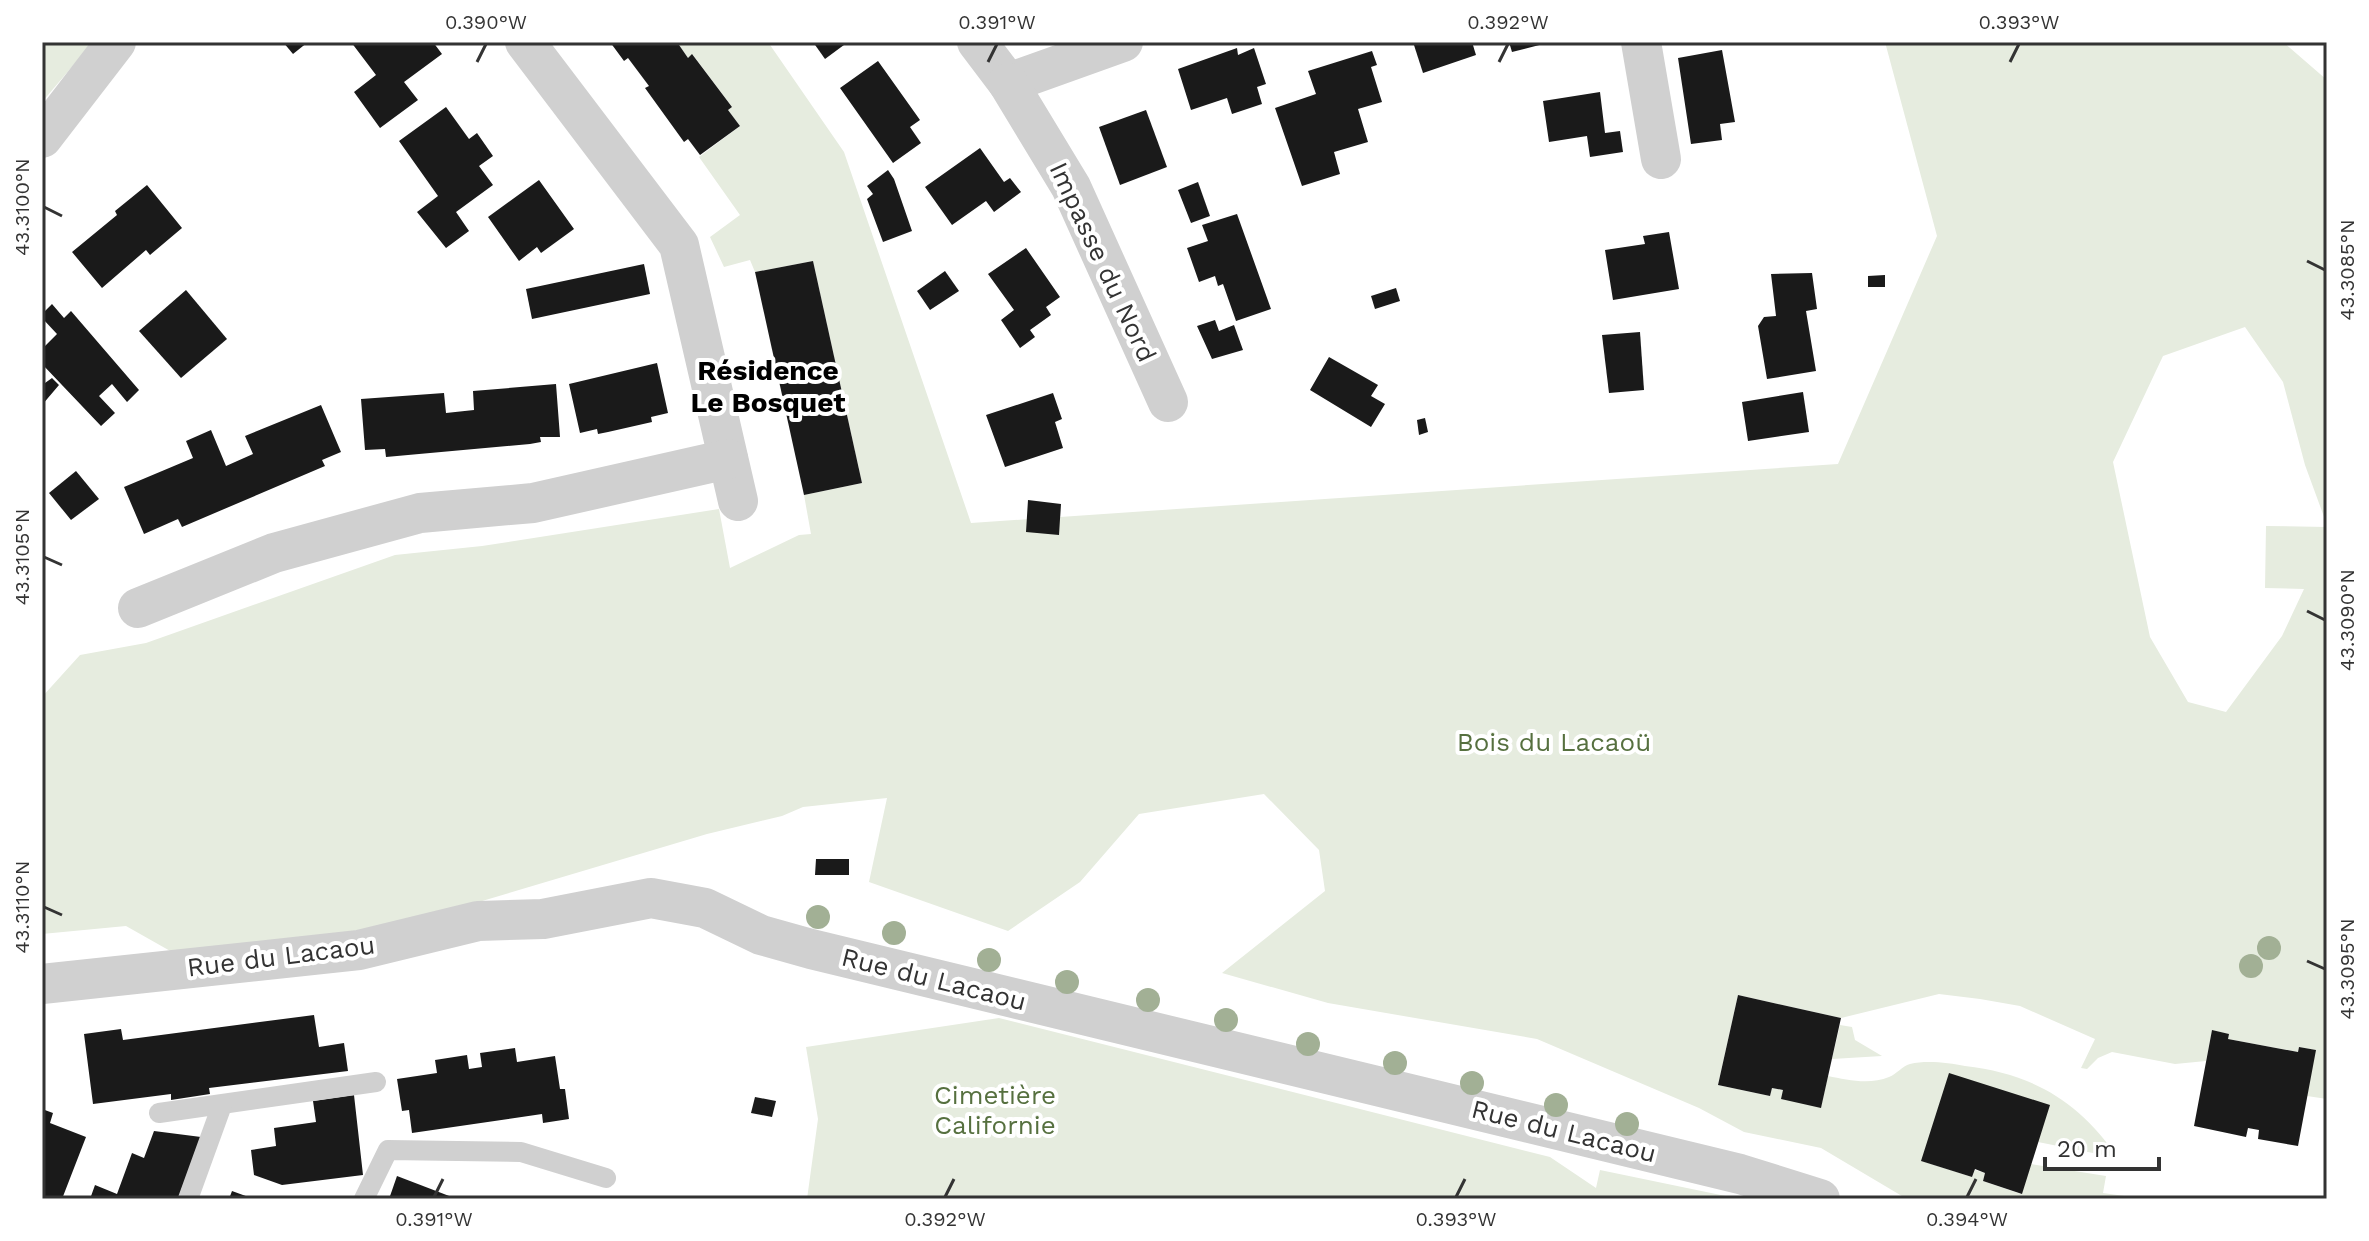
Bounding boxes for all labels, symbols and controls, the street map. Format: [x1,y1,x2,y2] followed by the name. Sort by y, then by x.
[445,10,527,34] text: 0.390°W
[958,10,1036,34] text: 0.391°W
[1467,10,1549,34] text: 0.392°W
[1979,10,2059,34] text: 0.393°W
[1044,157,1162,367] street label: Impasse du Nord
[10,158,34,256] text: 43.3100°N
[2335,219,2359,321] text: 43.3085°N
[691,354,845,419] district label: Résidence Le Bosquet
[10,509,34,605] text: 43.3105°N
[2335,569,2359,671] text: 43.3090°N
[1457,727,1651,757] park label: Bois du Lacaoü
[10,861,34,953] text: 43.3110°N
[2335,918,2359,1020] text: 43.3095°N
[185,930,377,982] street label: Rue du Lacaou
[839,942,1029,1016] street label: Rue du Lacaou
[934,1080,1056,1140] park label: Cimetière Californie
[1469,1094,1659,1168] street label: Rue du Lacaou
[2045,1121,2159,1171] scale bar
[2057,1135,2117,1163] text: 20 m
[395,1207,473,1231] text: 0.391°W
[904,1207,986,1231] text: 0.392°W
[1416,1207,1496,1231] text: 0.393°W
[1926,1207,2008,1231] text: 0.394°W

